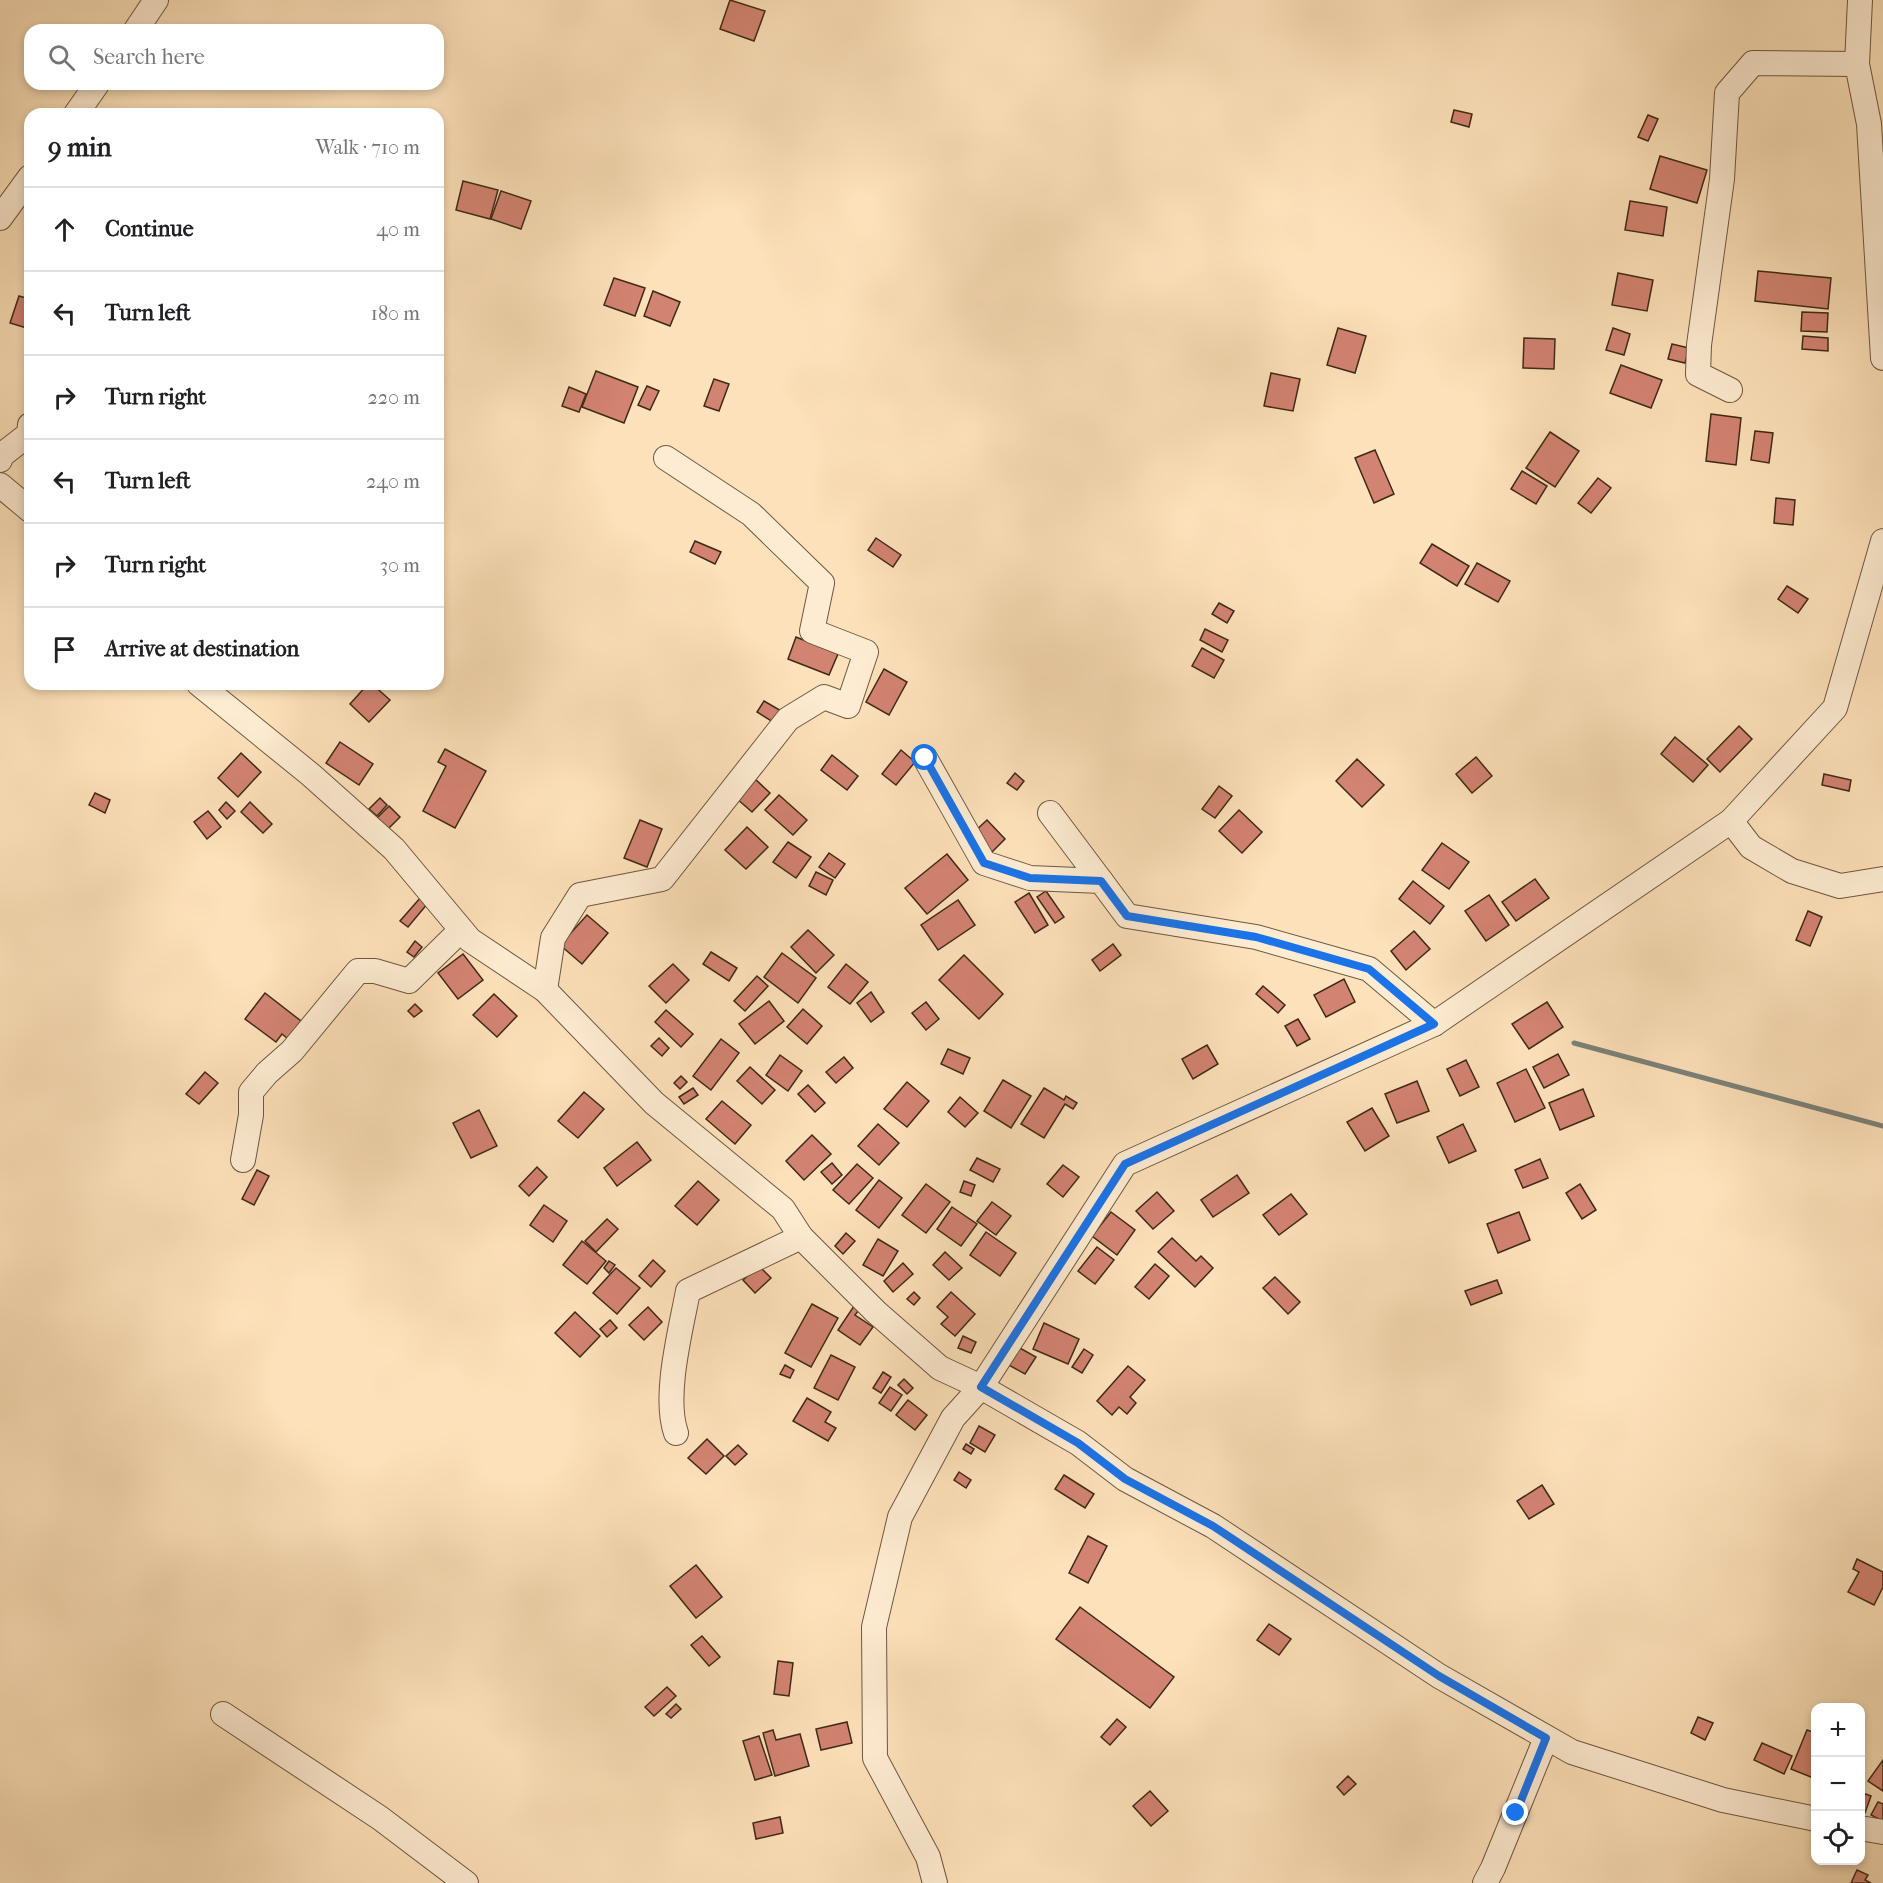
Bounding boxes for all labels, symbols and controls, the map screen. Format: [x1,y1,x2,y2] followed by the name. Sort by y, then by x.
[24,24,444,90] search box
[45,41,78,74] icon: search
[93,44,205,70] text: Search here
[48,132,112,163] text: 9 min
[315,136,420,159] text: Walk · 710 m
[48,213,81,246] icon: ahead
[105,216,194,242] text: Continue
[376,218,420,241] text: 40 m
[48,297,81,330] icon: left
[105,300,191,326] text: Turn left
[371,302,420,325] text: 180 m
[48,381,81,414] icon: right
[105,384,206,410] text: Turn right
[367,386,420,409] text: 220 m
[48,465,81,498] icon: left
[105,468,191,494] text: Turn left
[366,470,420,493] text: 240 m
[48,549,81,582] icon: right
[105,552,206,578] text: Turn right
[380,554,420,577] text: 30 m
[48,633,81,666] icon: arrive
[105,636,299,662] text: Arrive at destination
[911,744,937,770] route start
[1811,1703,1865,1865] map controls
[1811,1703,1865,1757] button: +
[1811,1757,1865,1811] button: −
[1502,1799,1528,1825] route end
[1811,1811,1865,1865] button: locate

